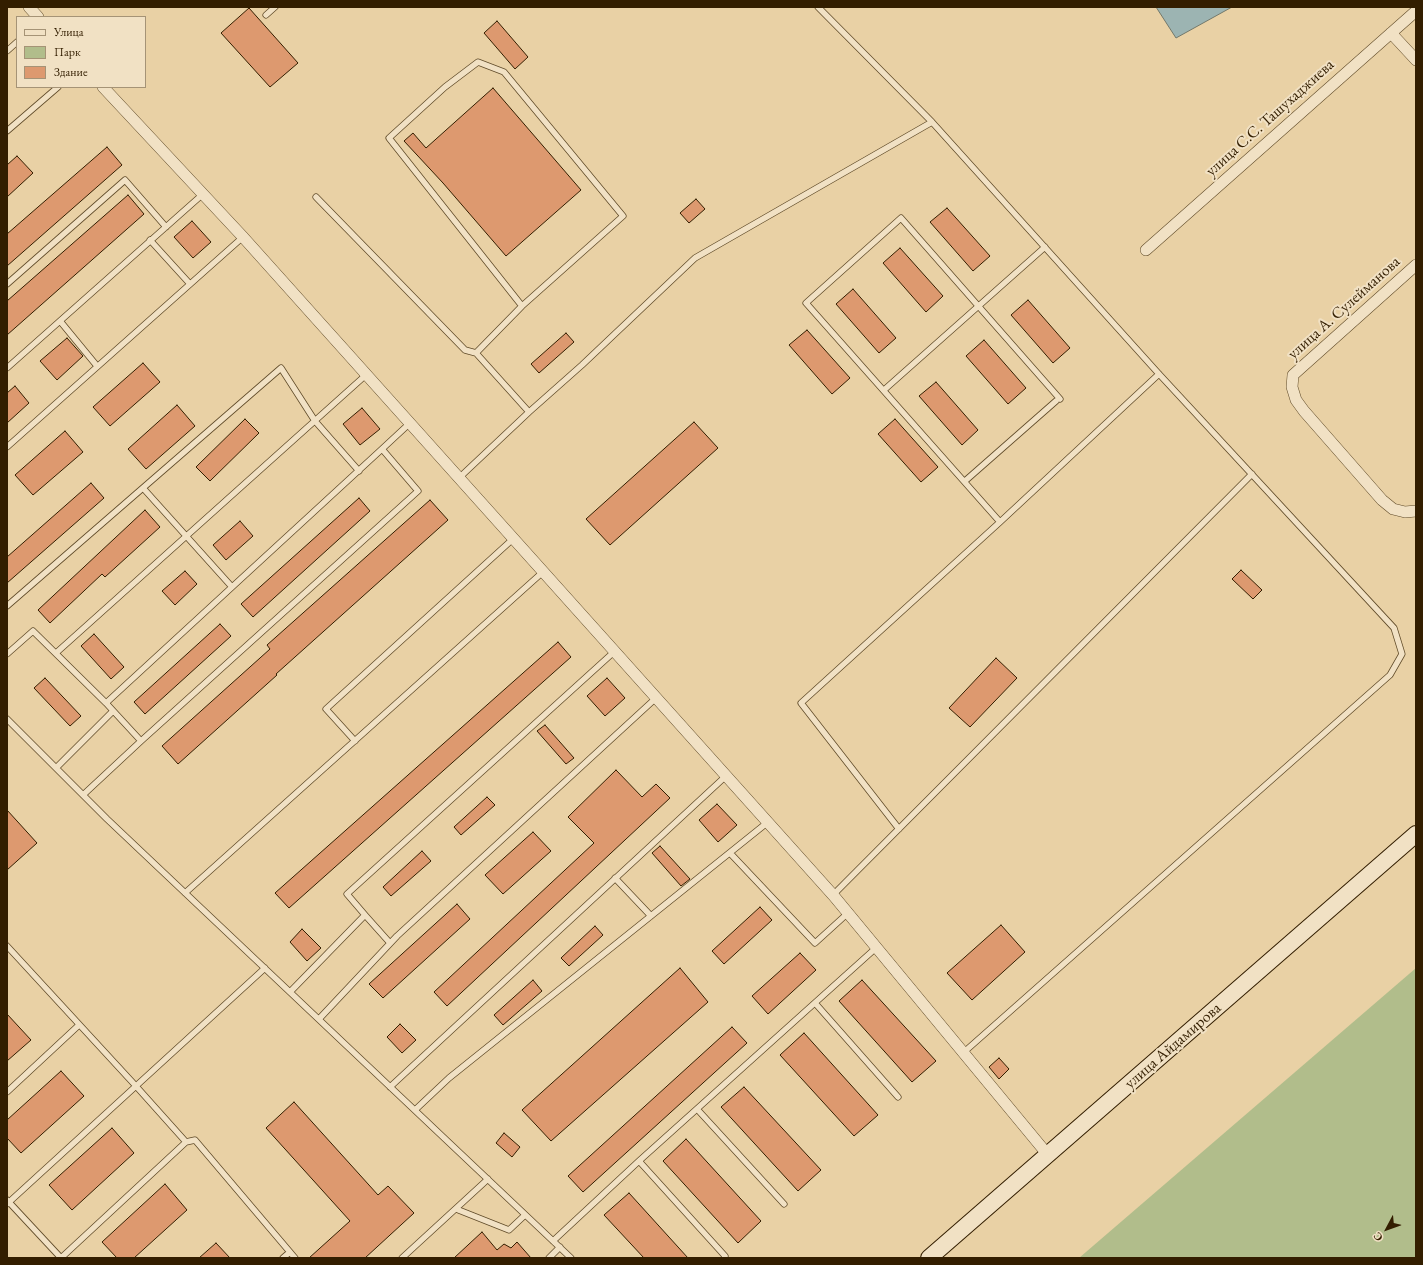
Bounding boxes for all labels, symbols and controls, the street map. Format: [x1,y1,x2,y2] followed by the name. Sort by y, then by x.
[16,16,146,88] legend
[54,24,84,40] text: Улица
[54,44,81,60] text: Парк
[1202,55,1338,181] street label: улица С.С. Ташухаджиева
[54,64,88,80] text: Здание
[1284,252,1404,364] street label: улица А. Сулейманова
[1121,999,1225,1093] street label: улица Айдамирова
[1367,1209,1407,1249] north arrow
[1370,1229,1386,1244] text: С

